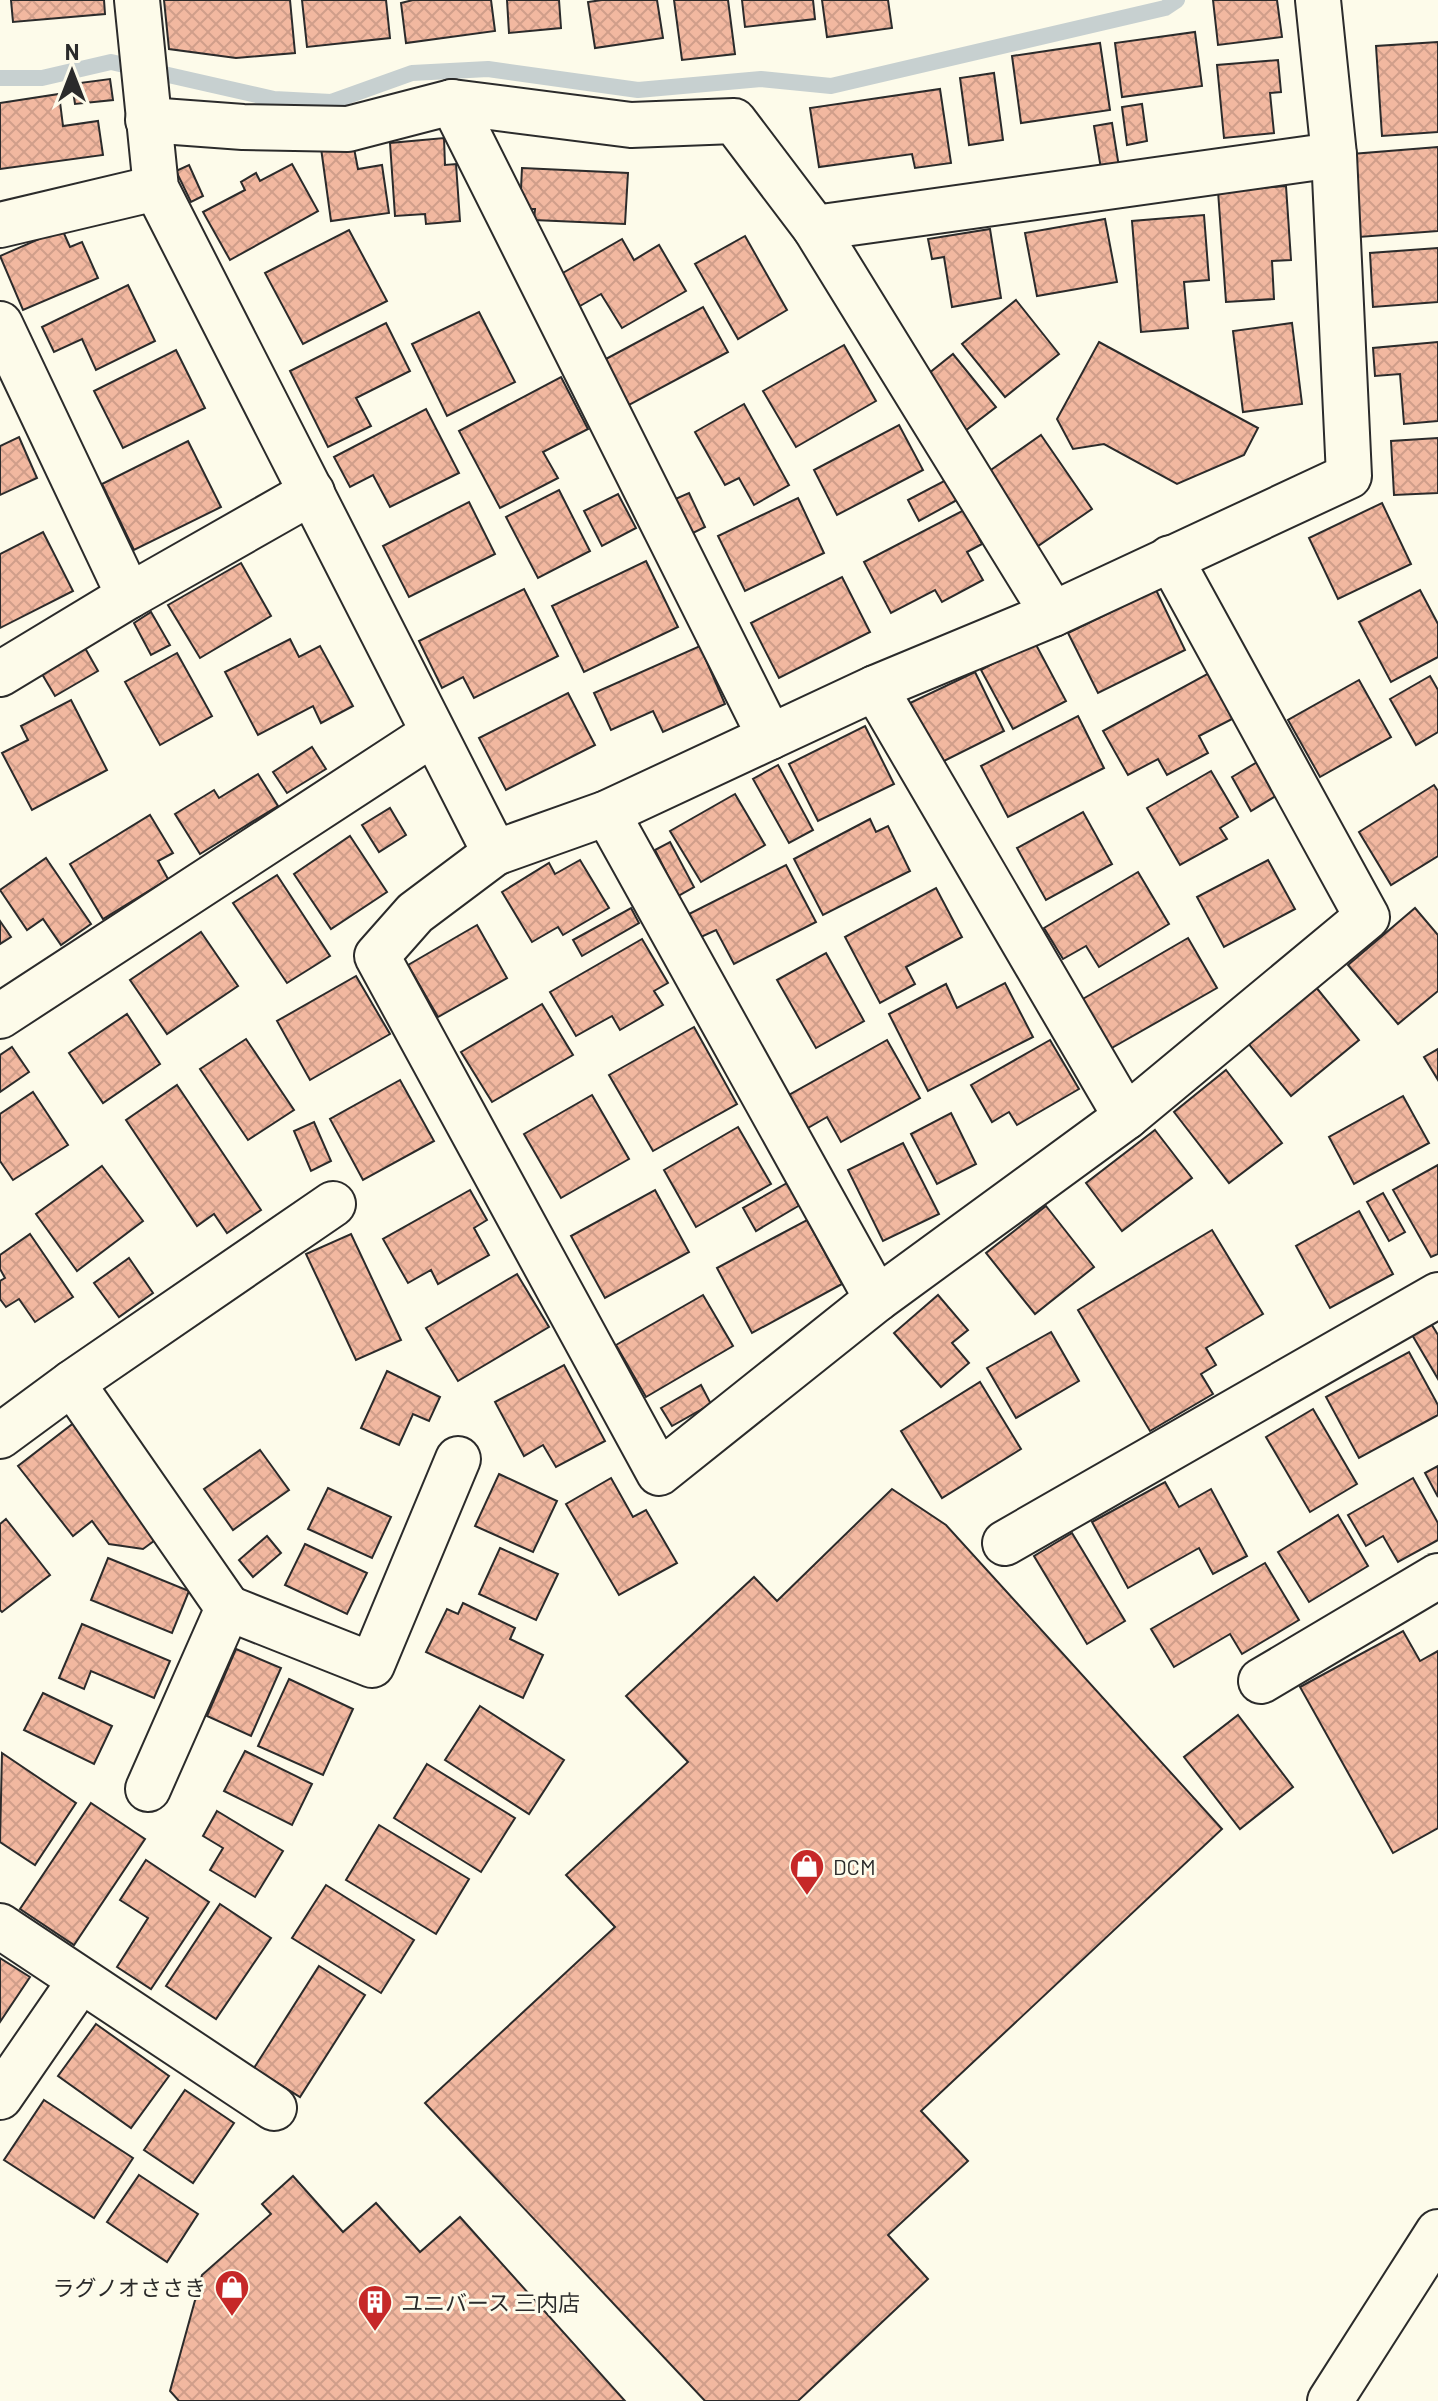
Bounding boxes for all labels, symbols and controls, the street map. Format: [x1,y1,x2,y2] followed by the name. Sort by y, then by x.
[32,32,112,112] north arrow
[65,38,79,64] text: N
[788,1847,826,1897] shop icon: DCM
[833,1853,876,1879] place label: DCM
[213,2268,251,2318] shop icon: ラグノオささき
[52,2274,206,2300] place label: ラグノオささき
[356,2283,394,2333] building icon: ユニバース 三内店
[401,2289,580,2315] place label: ユニバース 三内店

